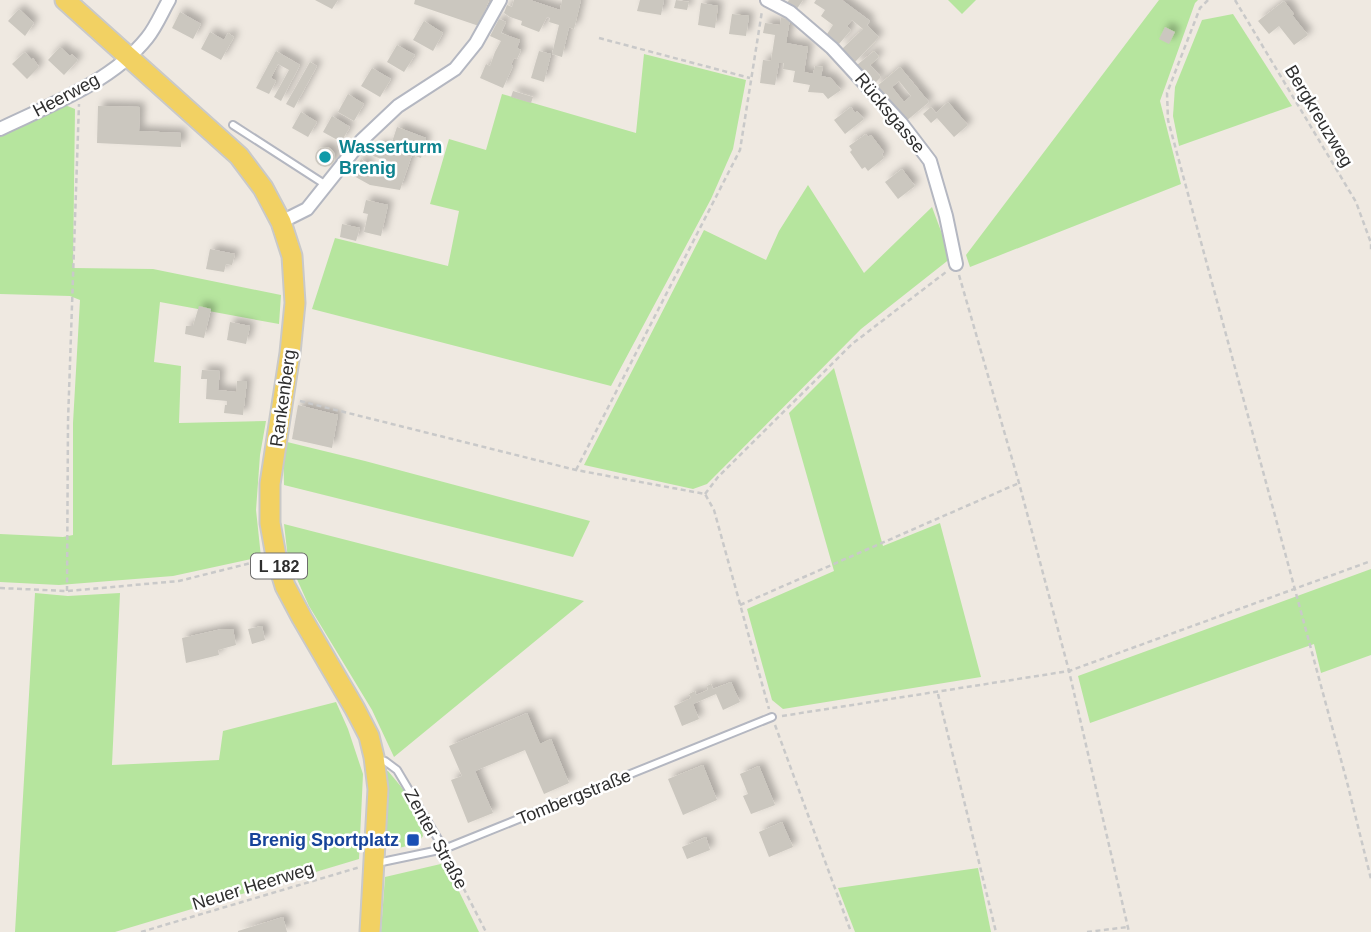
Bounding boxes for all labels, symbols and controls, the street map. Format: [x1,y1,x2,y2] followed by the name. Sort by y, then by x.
[1281,62,1357,170] street label: Bergkreuzweg
[29,69,103,121] street label: Heerweg
[851,69,929,157] street label: Rücksgasse
[339,137,442,178] place label: Wasserturm Brenig
[317,149,333,165] marker: Wasserturm Brenig
[266,348,300,448] street label: Rankenberg
[251,554,307,579] road number: L 182
[514,765,634,829] street label: Tombergstraße
[400,786,472,892] street label: Zenter Straße
[249,830,399,850] place label: Brenig Sportplatz
[405,832,421,848] marker: Brenig Sportplatz
[190,858,316,914] street label: Neuer Heerweg

